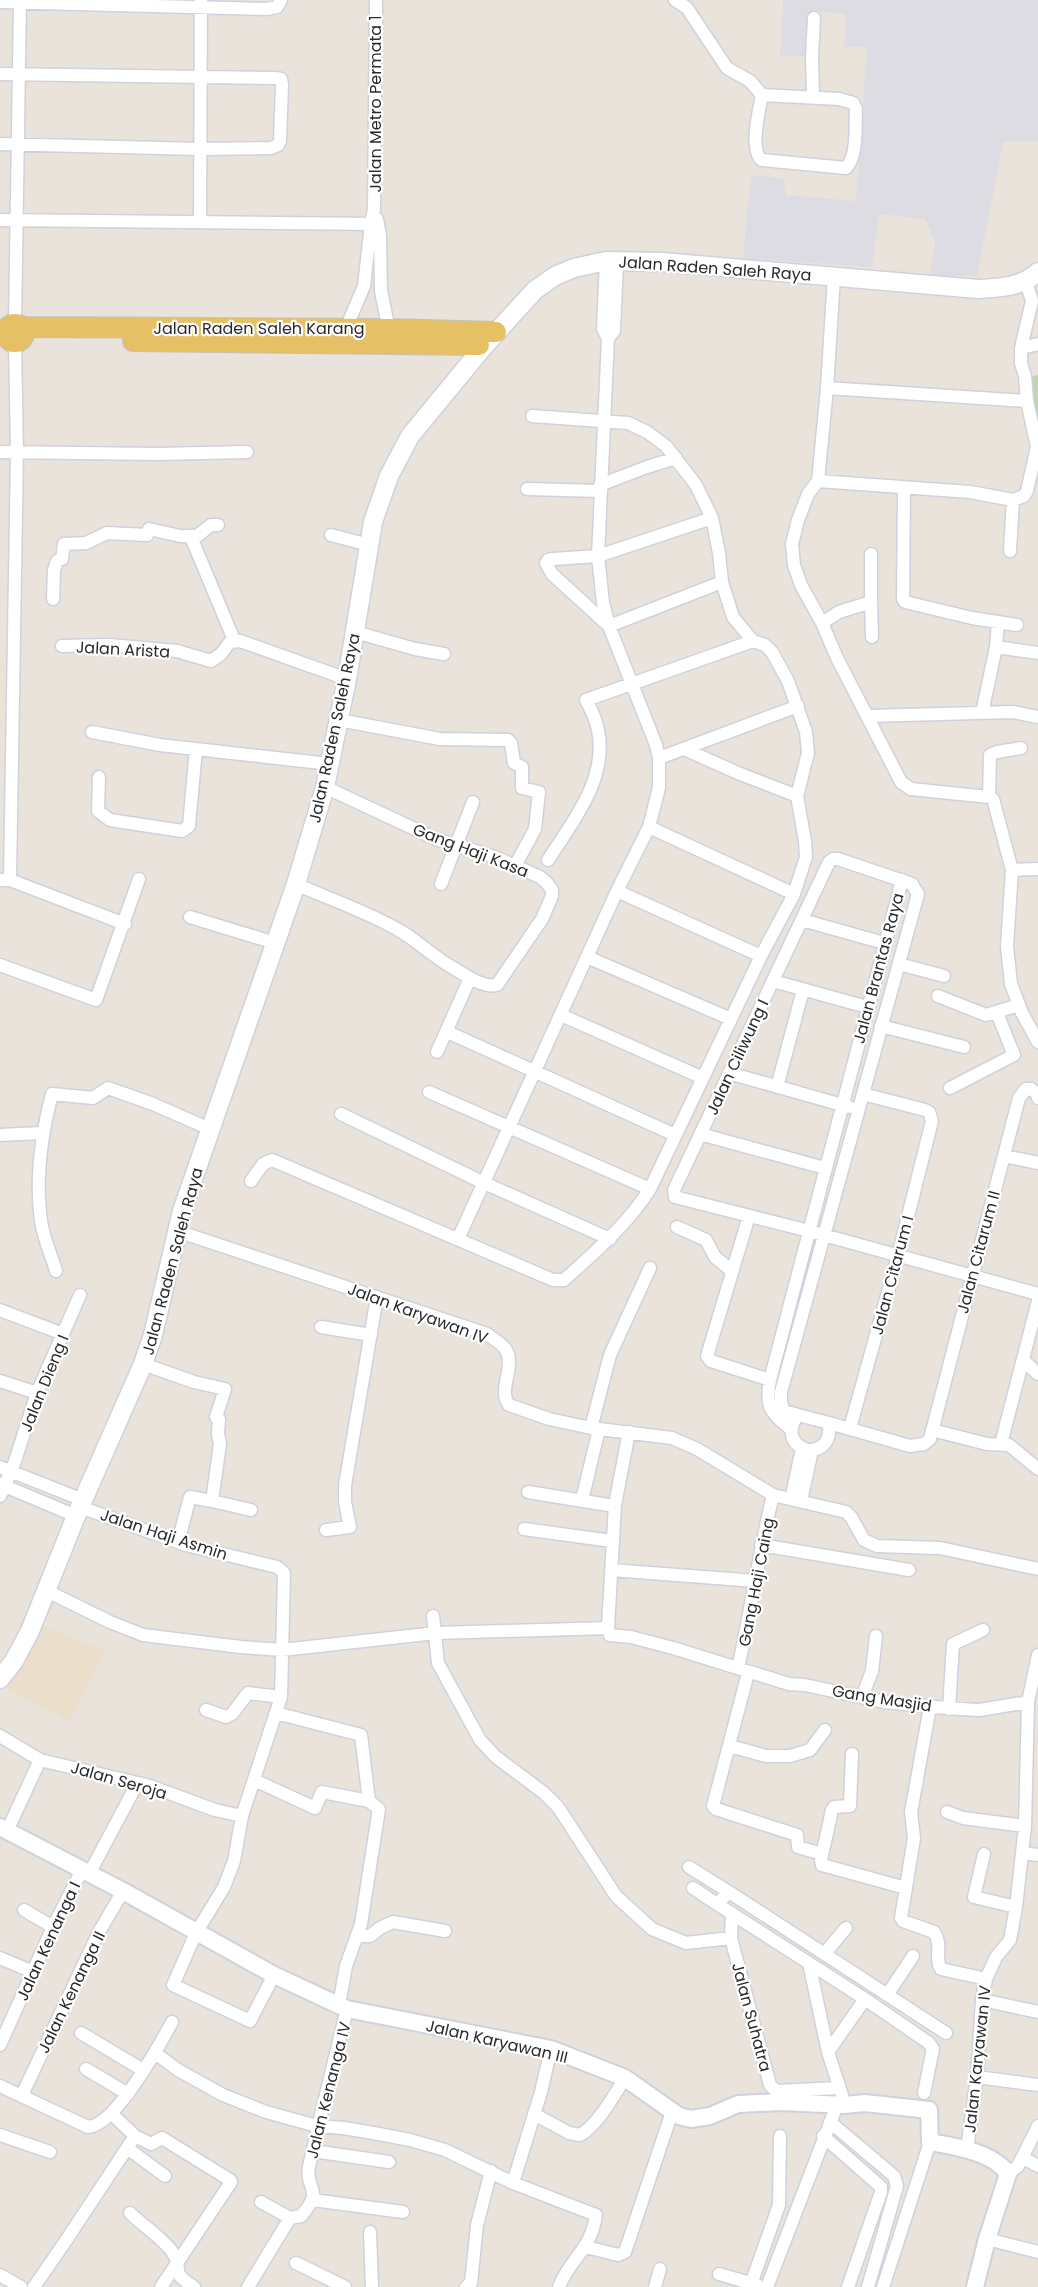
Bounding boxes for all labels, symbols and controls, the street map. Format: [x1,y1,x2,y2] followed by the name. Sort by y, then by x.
[364,15,387,193] street label: Jalan Metro Permata 1
[618,250,812,287] street label: Jalan Raden Saleh Raya
[153,317,365,340] street label: Jalan Raden Saleh Karang
[303,631,366,825] street label: Jalan Raden Saleh Raya
[75,636,171,663] street label: Jalan Arista
[410,818,532,883] street label: Gang Haji Kasa
[847,890,910,1046] street label: Jalan Brantas Raya
[701,996,774,1119] street label: Jalan Ciliwung I
[136,1165,209,1357] street label: Jalan Raden Saleh Raya
[951,1188,1006,1316] street label: Jalan Citarum II
[866,1213,919,1337] street label: Jalan Citarum I
[344,1277,491,1350] street label: Jalan Karyawan IV
[15,1331,74,1435] street label: Jalan Dieng I
[97,1503,230,1566] street label: Jalan Haji Asmin
[733,1516,780,1649] street label: Gang Haji Caing
[831,1679,933,1718] street label: Gang Masjid
[68,1756,170,1805] street label: Jalan Seroja
[11,1878,86,2005] street label: Jalan Kenanga I
[32,1927,111,2057] street label: Jalan Kenanga II
[726,1960,777,2074] street label: Jalan Suhatra
[958,1984,997,2134] street label: Jalan Karyawan IV
[424,2014,570,2069] street label: Jalan Karyawan III
[300,2019,357,2161] street label: Jalan Kenanga IV

